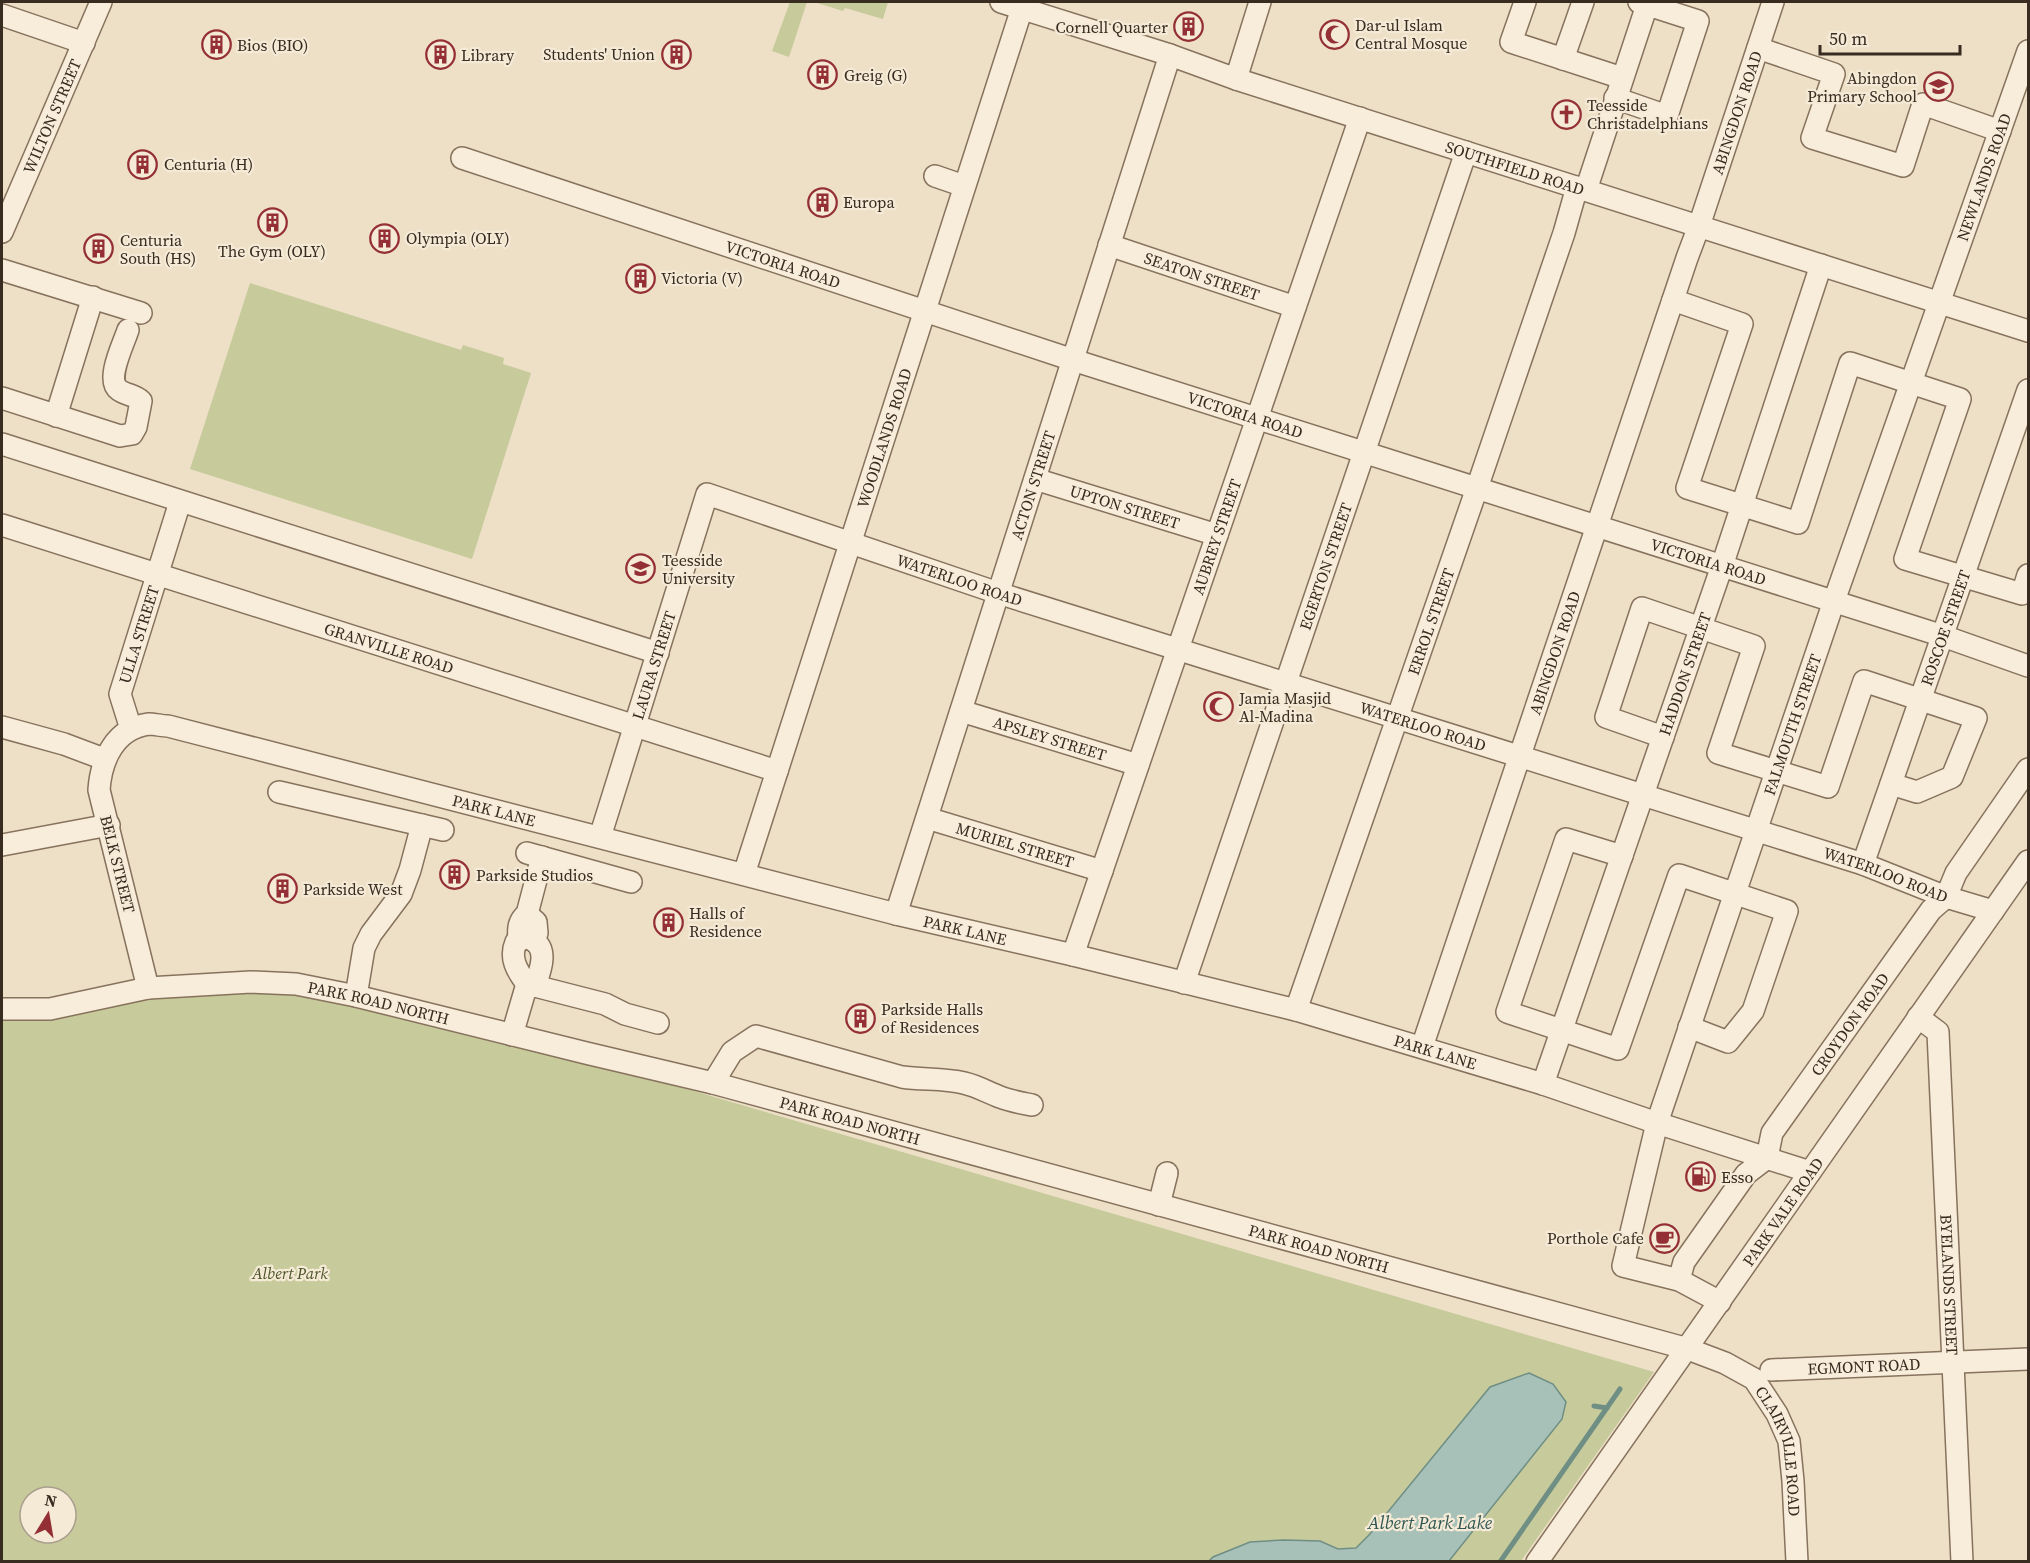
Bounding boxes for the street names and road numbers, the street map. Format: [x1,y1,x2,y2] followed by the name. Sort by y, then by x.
[1706,48,1767,177] street label: ABINGDON ROAD
[17,55,86,177] street label: WILTON STREET
[1951,110,2016,244] street label: NEWLANDS ROAD
[1443,135,1587,200] street label: SOUTHFIELD ROAD
[722,235,843,293] street label: VICTORIA ROAD
[1141,247,1263,306] street label: SEATON STREET
[851,365,917,511] street label: WOODLANDS ROAD
[1184,386,1306,443] street label: VICTORIA ROAD
[1005,428,1061,543] street label: ACTON STREET
[1186,476,1246,598] street label: AUBREY STREET
[1067,479,1183,534] street label: UPTON STREET
[1294,499,1357,633] street label: EGERTON STREET
[1648,533,1769,590] street label: VICTORIA ROAD
[894,548,1025,611] street label: WATERLOO ROAD
[1402,565,1459,678] street label: ERROL STREET
[1915,567,1976,689] street label: ROSCOE STREET
[113,582,164,686] street label: ULLA STREET
[1523,588,1585,717] street label: ABINGDON ROAD
[626,608,681,722] street label: LAURA STREET
[1653,609,1716,738] street label: HADDON STREET
[321,617,457,679] street label: GRANVILLE ROAD
[1758,651,1826,798] street label: FALMOUTH STREET
[1357,696,1489,756] street label: WATERLOO ROAD
[991,711,1110,766] street label: APSLEY STREET
[450,789,538,832] street label: PARK LANE
[95,813,141,916] street label: BELK STREET
[953,816,1077,873] street label: MURIEL STREET
[1821,841,1951,908] street label: WATERLOO ROAD
[921,910,1009,950] street label: PARK LANE
[1805,968,1894,1080] street label: CROYDON ROAD
[306,976,452,1030] street label: PARK ROAD NORTH
[1391,1029,1480,1075] street label: PARK LANE
[777,1091,923,1150] street label: PARK ROAD NORTH
[1737,1153,1828,1270] street label: PARK VALE ROAD
[1935,1214,1964,1356] street label: BYELANDS STREET
[1246,1219,1391,1278] street label: PARK ROAD NORTH
[1807,1353,1921,1379] street label: EGMONT ROAD
[1750,1381,1806,1517] street label: CLAIRVILLE ROAD

